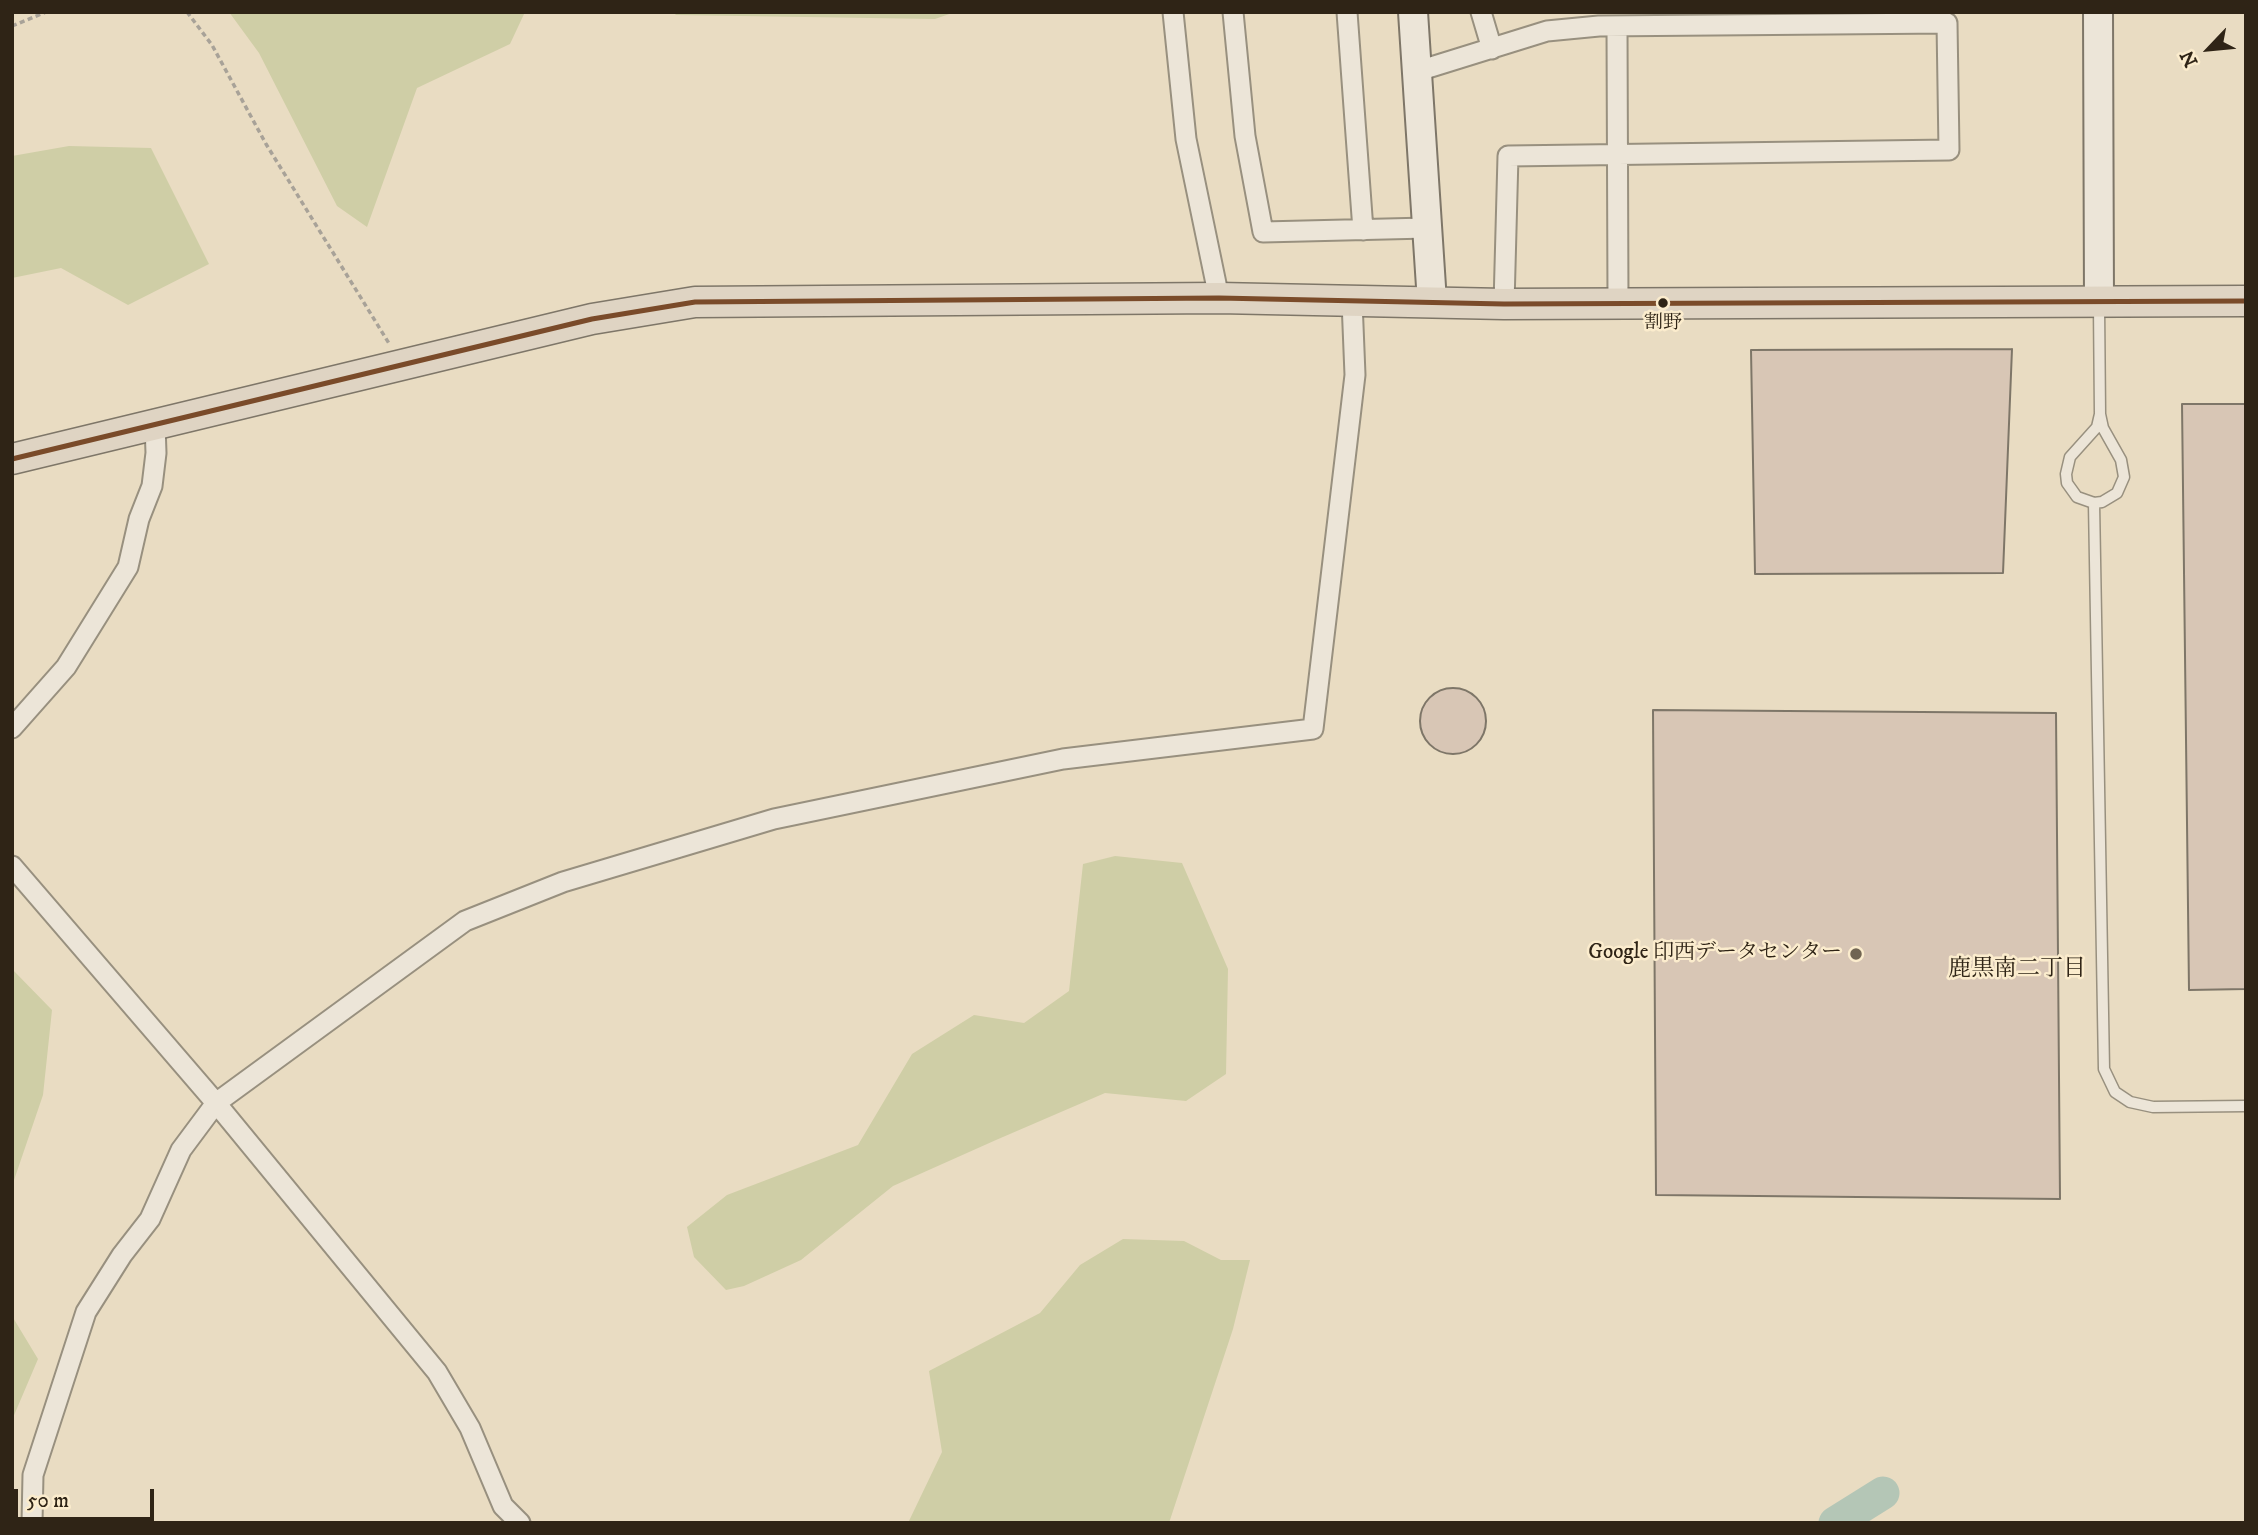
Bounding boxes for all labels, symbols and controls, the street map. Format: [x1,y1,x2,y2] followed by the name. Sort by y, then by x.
[2174,14,2244,84] north arrow
[2176,46,2203,70] text: N
[1656,296,1670,310] marker: 割野
[1644,313,1682,335] place label: 割野
[1588,941,1842,967] place label: Google 印西データセンター
[1848,946,1864,962] marker: Google 印西データセンター
[1948,956,2086,984] district label: 鹿黒南二丁目
[18,1476,158,1520] scale bar
[27,1488,69,1514] text: 50 m

